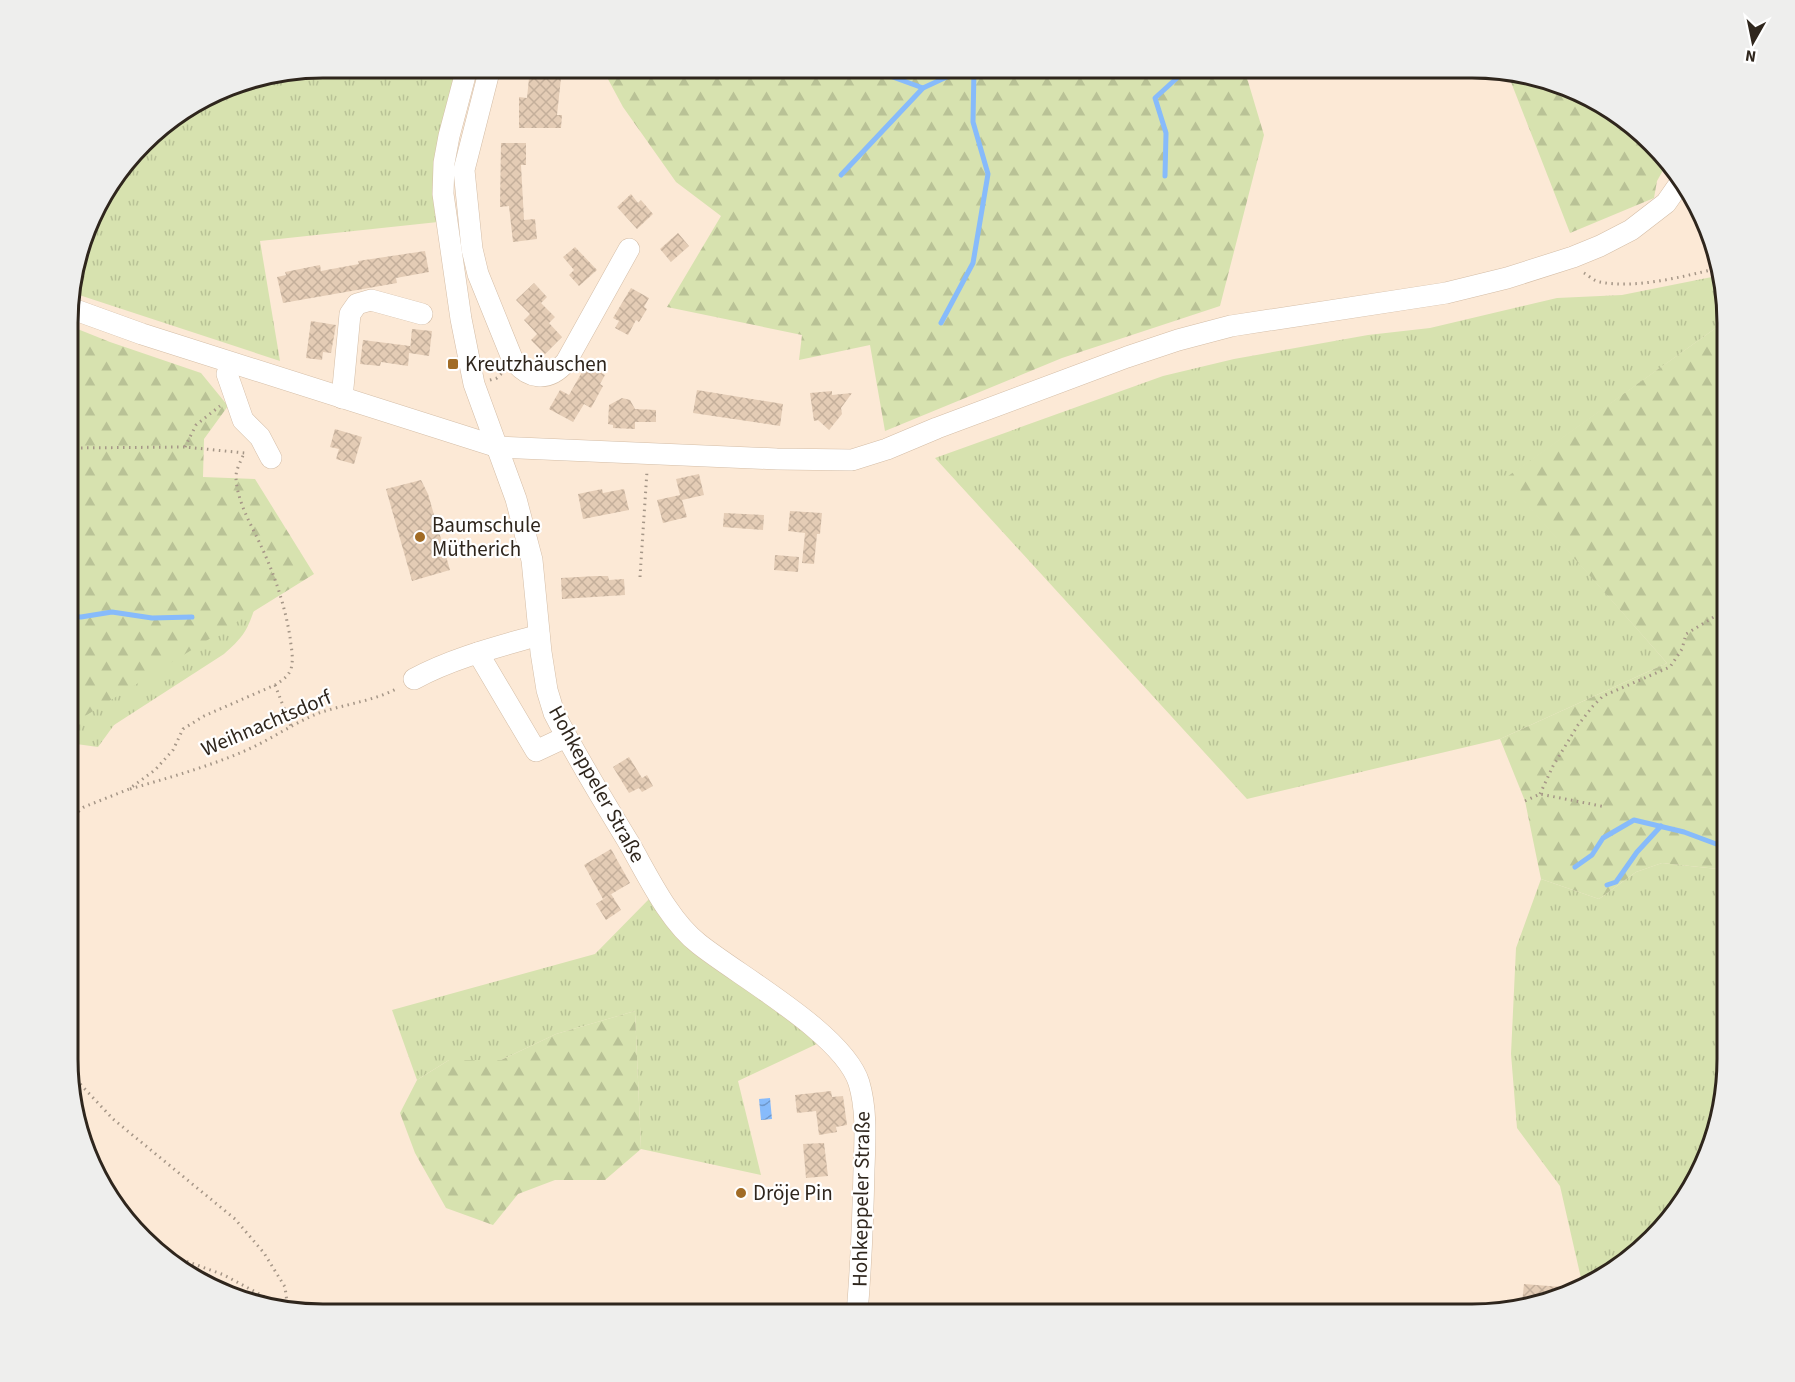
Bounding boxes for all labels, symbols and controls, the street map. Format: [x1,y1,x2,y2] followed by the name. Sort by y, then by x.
[1723,12,1783,72] north arrow
[1744,44,1758,68] text: N
[465,349,607,379] place label: Kreutzhäuschen
[446,357,460,371] marker: Kreutzhäuschen
[432,510,541,564] place label: Baumschule Mütherich
[413,530,427,544] marker: Baumschule Mütherich
[196,682,337,764] street label: Weihnachtsdorf
[541,700,653,868] street label: Hohkeppeler Straße
[844,1111,878,1287] street label: Hohkeppeler Straße
[753,1178,833,1208] place label: Dröje Pin
[734,1186,748,1200] marker: Dröje Pin

